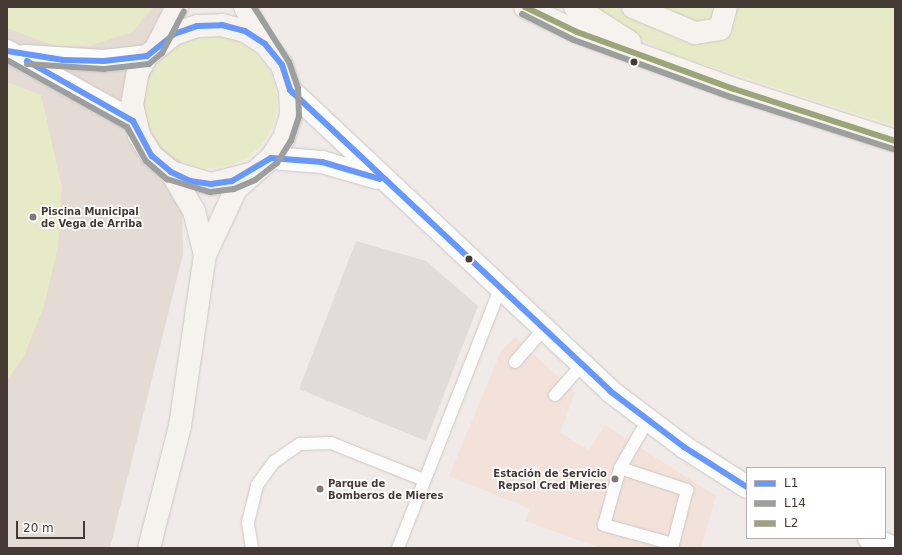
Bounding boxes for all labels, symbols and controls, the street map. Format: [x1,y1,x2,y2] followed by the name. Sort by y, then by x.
[629,57,639,67] unlabelled marker
[41,205,142,228] place label: Piscina Municipal de Vega de Arriba
[28,212,38,222] marker: Piscina Municipal de Vega de Arriba
[464,254,474,264] unlabelled marker
[493,467,607,490] place label: Estación de Servicio Repsol Cred Mieres
[746,467,886,539] legend
[610,474,620,484] marker: Estación de Servicio Repsol Cred Mieres
[784,476,798,490] text: L1
[328,477,443,500] place label: Parque de Bomberos de Mieres
[315,484,325,494] marker: Parque de Bomberos de Mieres
[784,496,806,510] text: L14
[18,513,87,539] scale bar
[784,516,798,530] text: L2
[23,521,54,535] text: 20 m

